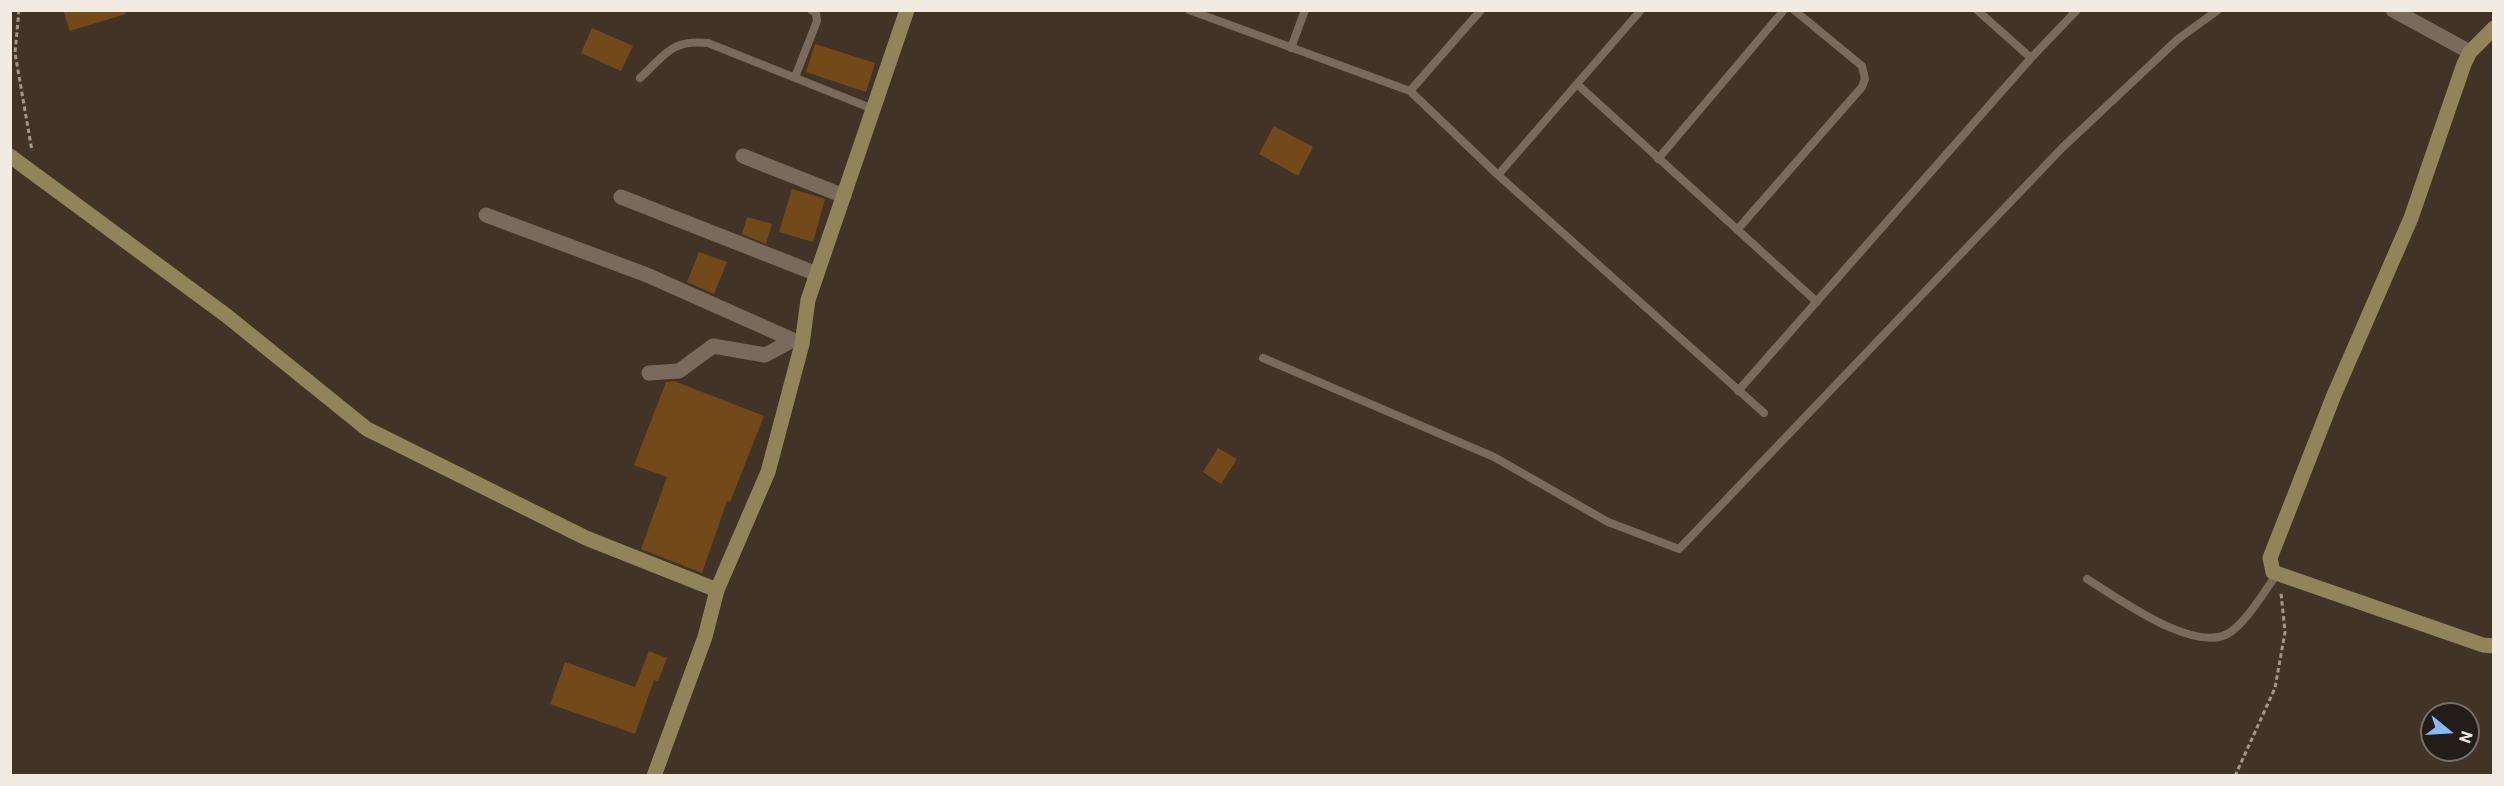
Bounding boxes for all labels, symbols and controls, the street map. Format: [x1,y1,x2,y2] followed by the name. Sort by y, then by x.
[2420,702,2480,762] north arrow
[2455,729,2476,745] text: N

